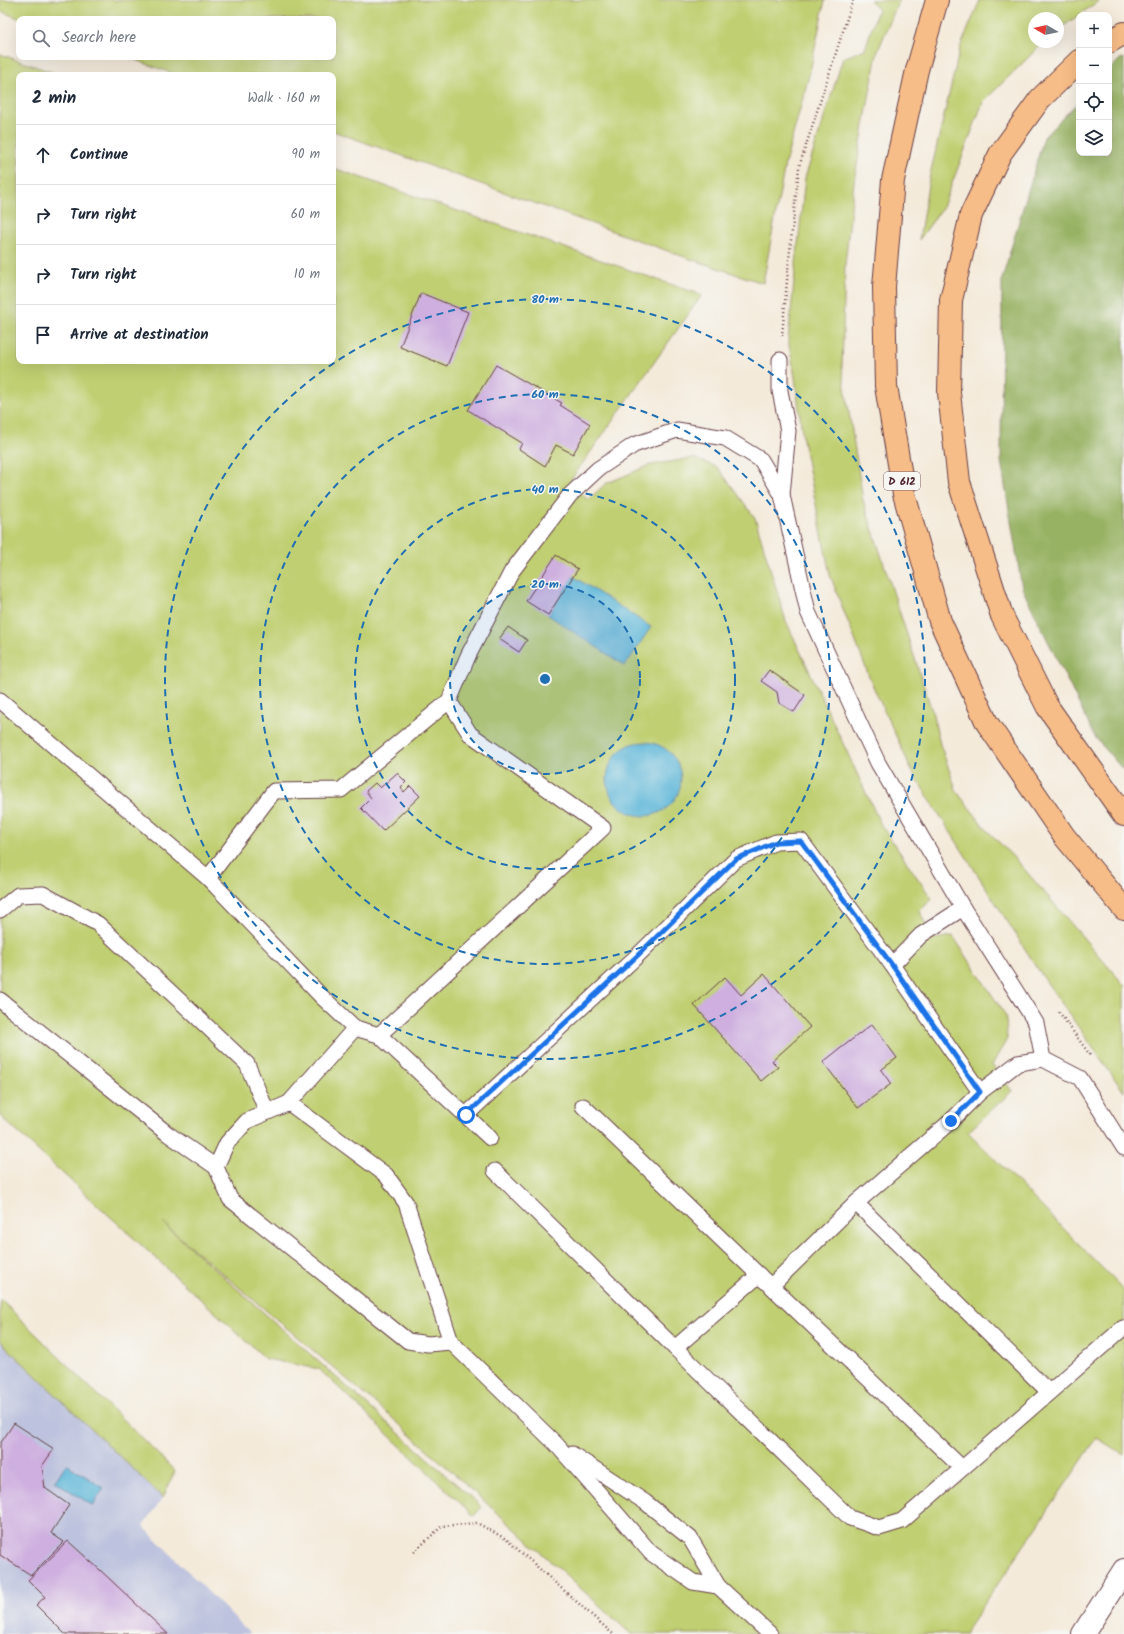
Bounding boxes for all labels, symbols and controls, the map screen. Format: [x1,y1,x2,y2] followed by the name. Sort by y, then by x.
[1028,12,1064,48] north arrow
[1076,12,1112,156] map controls
[1076,12,1112,48] button: +
[16,16,336,60] search box
[62,26,136,50] text: Search here
[30,27,52,49] icon: search
[1076,48,1112,84] button: −
[1076,84,1112,120] button: locate
[32,85,76,112] text: 2 min
[248,88,320,109] text: Walk · 160 m
[1076,120,1112,156] button: layers
[70,143,128,167] text: Continue
[32,144,54,166] icon: ahead
[292,144,320,165] text: 90 m
[70,203,137,227] text: Turn right
[32,204,54,226] icon: right
[291,204,320,225] text: 60 m
[70,263,137,287] text: Turn right
[32,264,54,286] icon: right
[294,264,320,285] text: 10 m
[531,290,559,309] text: 80 m
[70,323,209,347] text: Arrive at destination
[32,324,54,346] icon: arrive
[531,385,559,404] text: 60 m
[884,472,920,490] road number: D 612
[531,480,559,499] text: 40 m
[531,575,559,594] text: 20 m
[538,672,552,686] centre of rings
[457,1106,475,1124] route start
[942,1112,960,1130] route end

